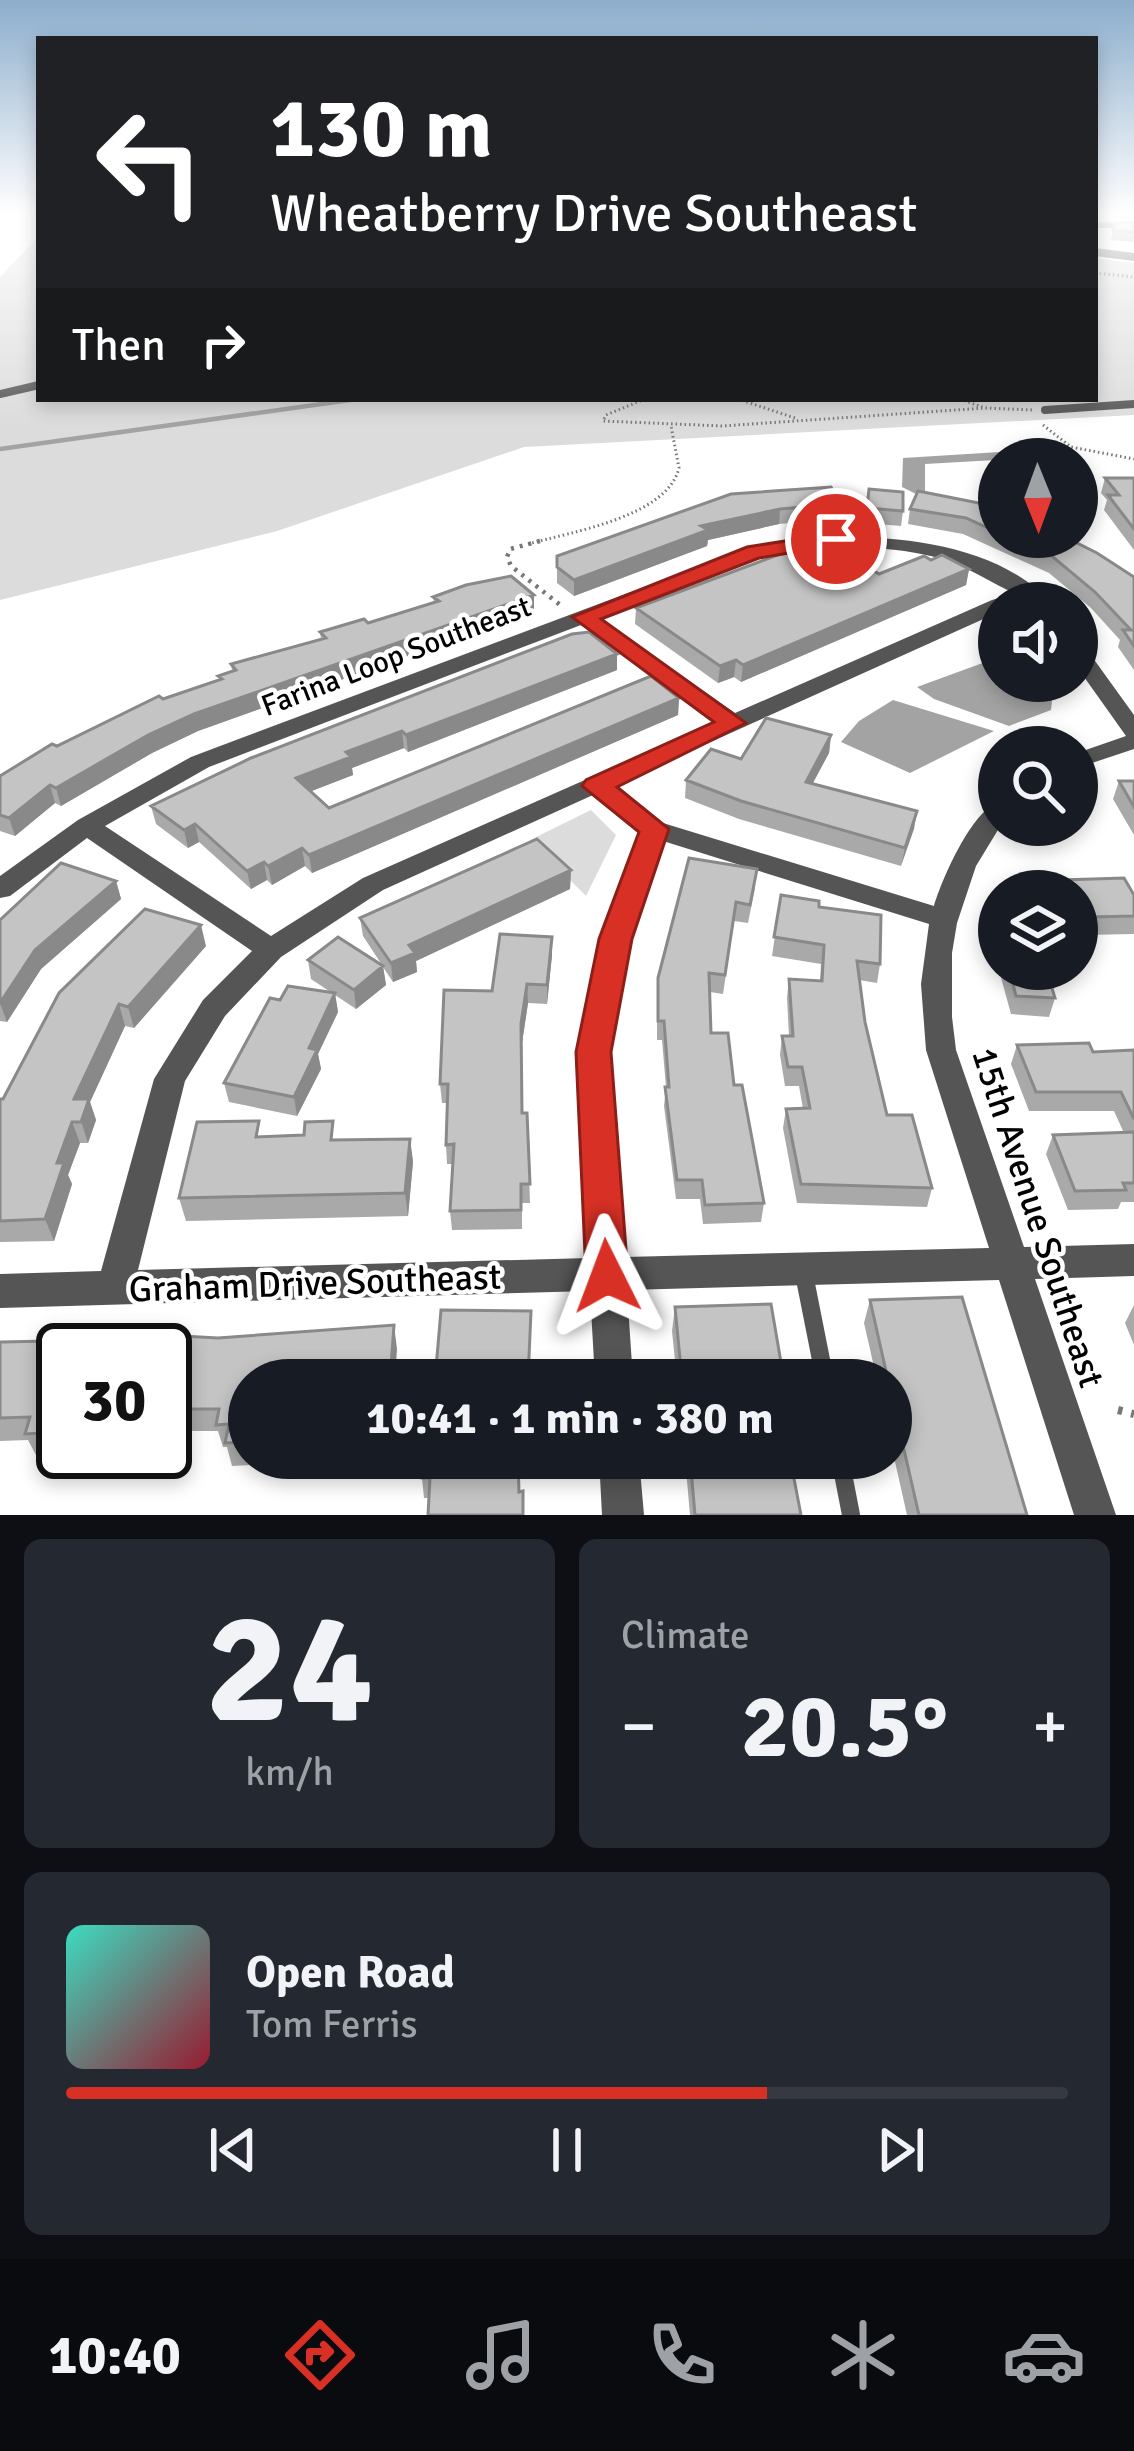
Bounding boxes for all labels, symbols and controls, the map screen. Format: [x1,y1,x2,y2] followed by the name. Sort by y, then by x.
[270,77,492,181] text: 130 m
[72,84,228,240] icon: left
[270,180,917,247] text: Wheatberry Drive Southeast
[190,312,256,378] icon: right
[72,318,166,373] text: Then
[978,438,1098,558] north arrow
[978,438,1098,990] map controls
[785,488,887,590] pin
[803,506,869,572] icon: arrive
[978,582,1098,702] button: sound
[256,588,536,725] street label: Farina Loop Southeast
[978,726,1098,846] button: search
[978,870,1098,990] button: layers
[961,1042,1114,1393] street label: 15th Avenue Southeast
[544,1213,670,1339] position arrow
[128,1255,502,1312] street label: Graham Drive Southeast
[36,1323,192,1479] speed limit sign: 30
[366,1391,774,1446] text: 10:41 · 1 min · 380 m
[205,1573,374,1766] text: 24
[621,1611,750,1659] text: Climate
[741,1671,948,1782] text: 20.5°
[621,1686,657,1767] text: −
[1032,1686,1068,1767] text: +
[245,1748,334,1796] text: km/h
[246,1945,455,2000] text: Open Road
[246,2000,418,2048] text: Tom Ferris
[200,2117,266,2183] icon: previous
[534,2117,600,2183] icon: pause
[868,2117,934,2183] icon: next
[278,2313,362,2397] icon: directions
[459,2313,543,2397] icon: music
[640,2313,724,2397] icon: phone
[821,2313,905,2397] icon: climate
[1002,2313,1086,2397] icon: car
[48,2322,181,2389] text: 10:40

